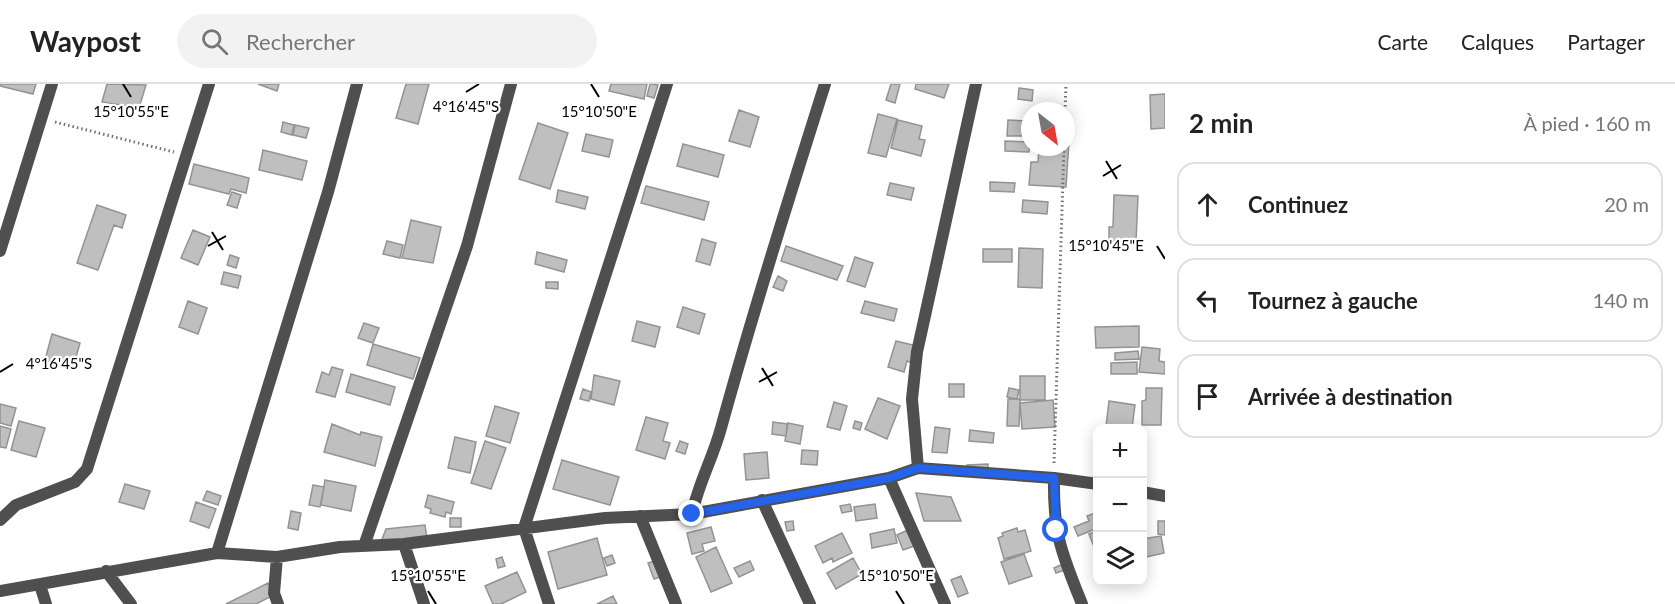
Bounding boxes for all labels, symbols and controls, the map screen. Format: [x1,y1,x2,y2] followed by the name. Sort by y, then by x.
[177,14,597,68] search box
[30,24,141,58] text: Waypost
[198,25,231,58] icon: search
[246,28,355,55] text: Rechercher
[1377,29,1428,54] text: Carte
[1461,29,1534,54] text: Calques
[1567,29,1645,54] text: Partager
[433,97,499,115] text: 4°16'45"S
[93,102,169,120] text: 15°10'55"E
[561,102,637,120] text: 15°10'50"E
[1021,102,1075,156] north arrow
[1189,107,1253,139] text: 2 min
[1523,111,1651,135] text: À pied · 160 m
[1191,188,1224,221] icon: ahead
[1248,191,1348,218] text: Continuez
[1604,192,1649,216] text: 20 m
[1068,236,1144,254] text: 15°10'45"E
[1191,284,1224,317] icon: left
[1248,287,1418,314] text: Tournez à gauche
[1593,288,1649,312] text: 140 m
[26,354,92,372] text: 4°16'45"S
[1191,380,1224,413] icon: arrive
[1248,383,1453,410] text: Arrivée à destination
[1093,424,1147,586] map controls
[1093,424,1147,478] button: +
[1093,478,1147,532] button: −
[678,500,704,526] route end
[1042,516,1068,542] route start
[1093,532,1147,586] button: layers
[390,566,466,584] text: 15°10'55"E
[858,566,934,584] text: 15°10'50"E

